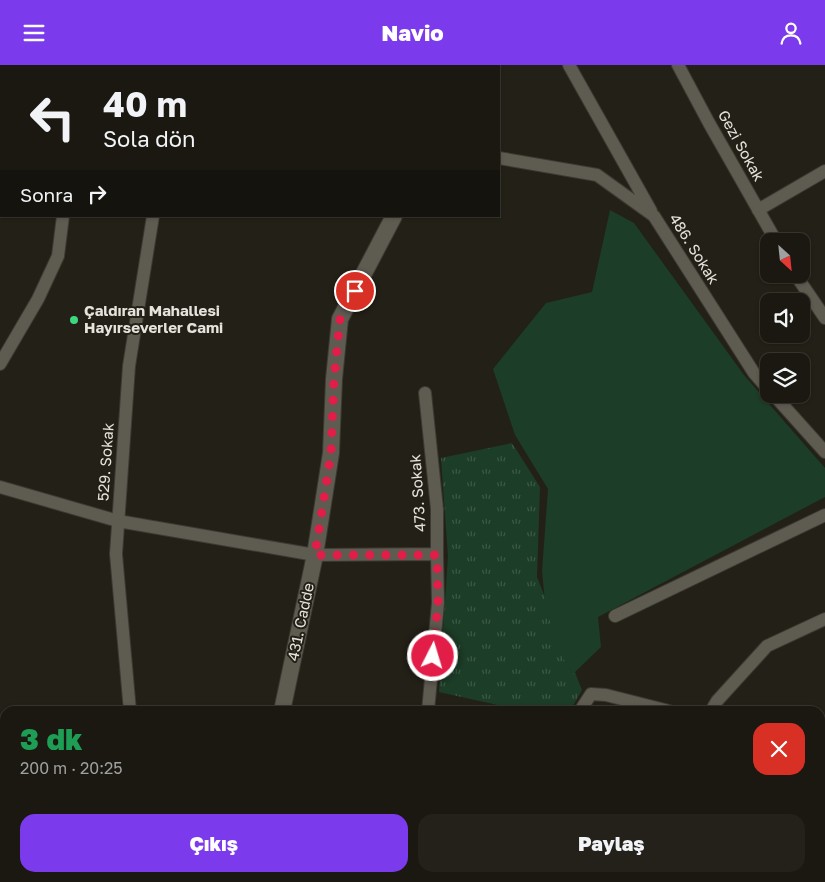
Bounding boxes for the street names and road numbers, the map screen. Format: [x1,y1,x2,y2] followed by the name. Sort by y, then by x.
[715,107,769,185] street label: Gezi Sokak
[666,210,724,287] street label: 486. Sokak
[93,422,117,502] street label: 529. Sokak
[405,453,429,533] street label: 473. Sokak
[283,581,317,662] street label: 431. Cadde

